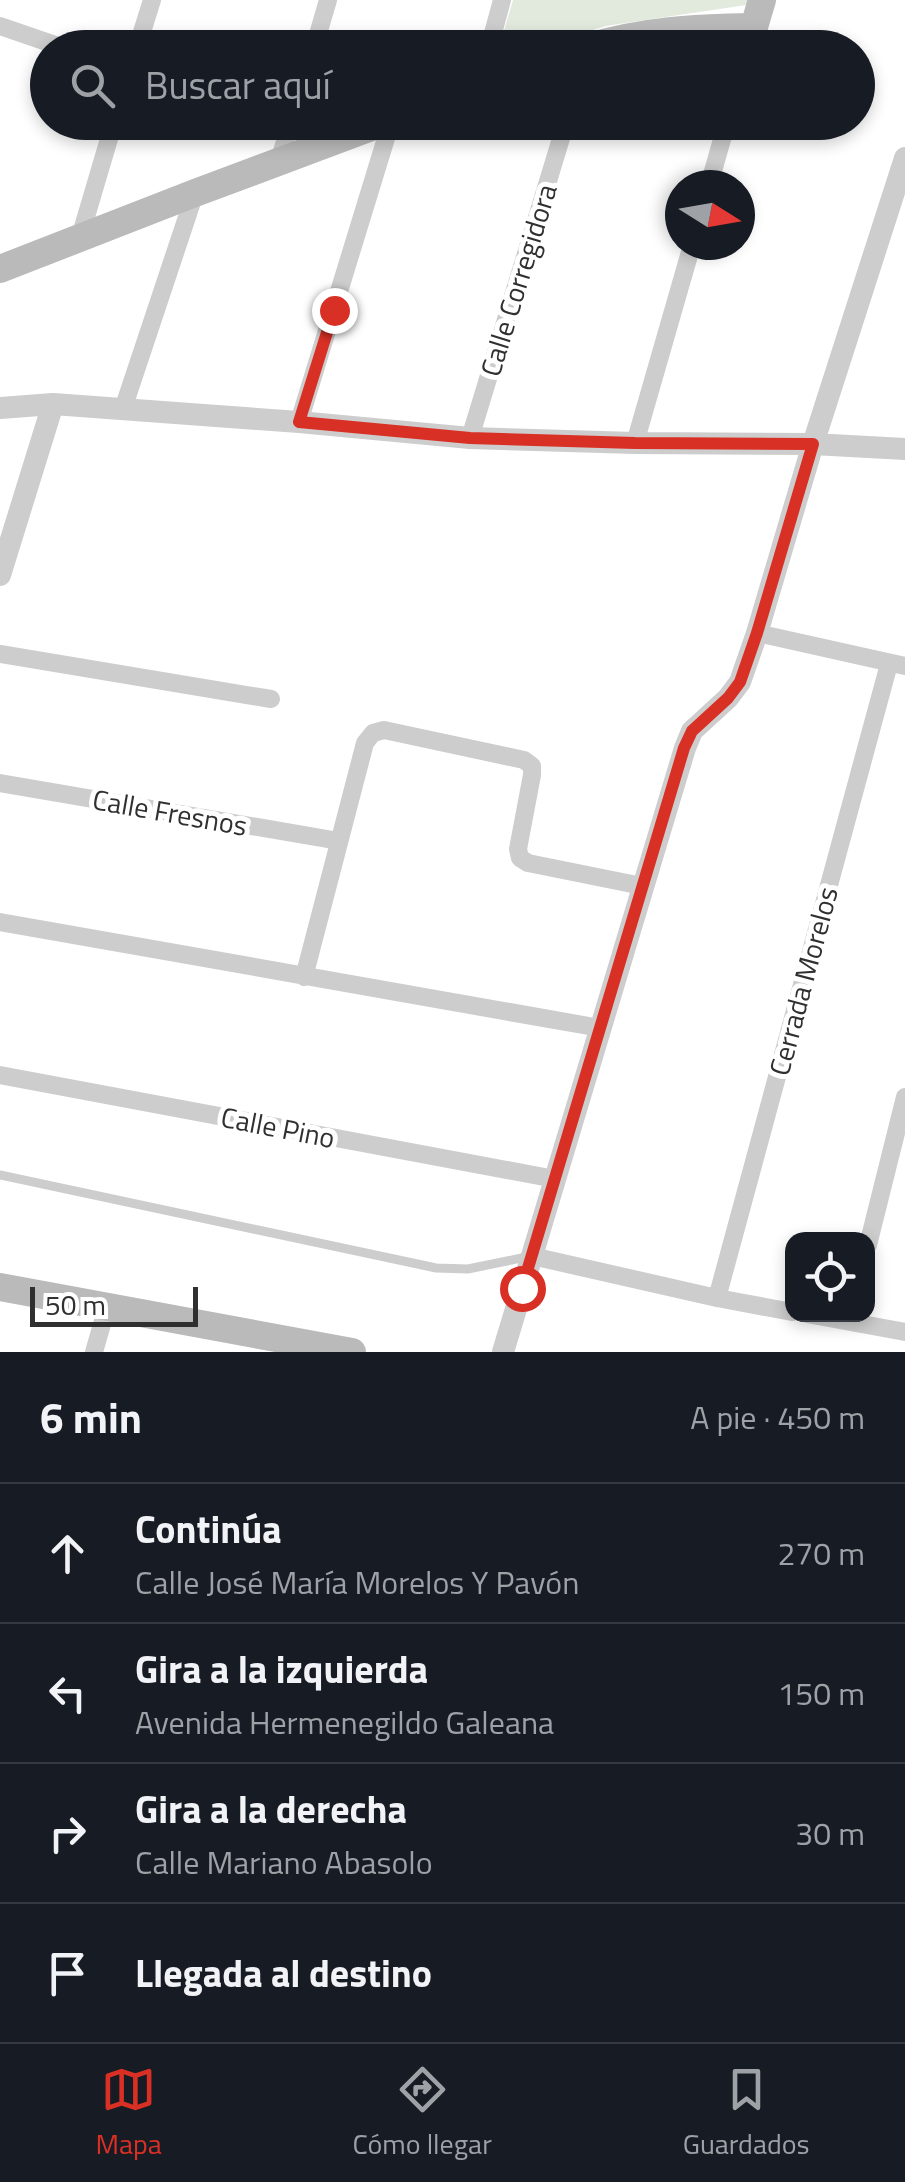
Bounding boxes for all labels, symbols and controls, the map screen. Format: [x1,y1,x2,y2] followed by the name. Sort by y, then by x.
[30,30,875,140] search box
[145,56,331,114] text: Buscar aquí
[65,58,120,113] icon: search
[665,170,755,260] north arrow
[468,178,568,382] street label: Calle Corregidora
[312,288,358,334] route end
[89,777,251,847] street label: Calle Fresnos
[757,882,849,1080] street label: Cerrada Morelos
[217,1095,339,1159] street label: Calle Pino
[785,1232,875,1322] map controls
[785,1232,875,1322] button: locate
[500,1266,546,1312] route start
[30,1282,198,1326] scale bar
[45,1283,106,1326] text: 50 m
[40,1385,142,1449] text: 6 min
[690,1393,865,1441] text: A pie · 450 m
[135,1500,282,1558] text: Continúa
[40,1526,95,1581] icon: ahead
[777,1529,865,1577] text: 270 m
[135,1558,579,1606] text: Calle José María Morelos Y Pavón
[135,1640,428,1698] text: Gira a la izquierda
[40,1666,95,1721] icon: left
[777,1669,865,1717] text: 150 m
[135,1698,554,1746] text: Avenida Hermenegildo Galeana
[135,1780,407,1838] text: Gira a la derecha
[40,1806,95,1861] icon: right
[795,1809,865,1857] text: 30 m
[135,1838,433,1886] text: Calle Mariano Abasolo
[135,1944,432,2002] text: Llegada al destino
[40,1946,95,2001] icon: arrive
[95,2062,162,2165] tab: Mapa
[353,2062,492,2165] tab: Cómo llegar
[683,2062,810,2165] tab: Guardados

